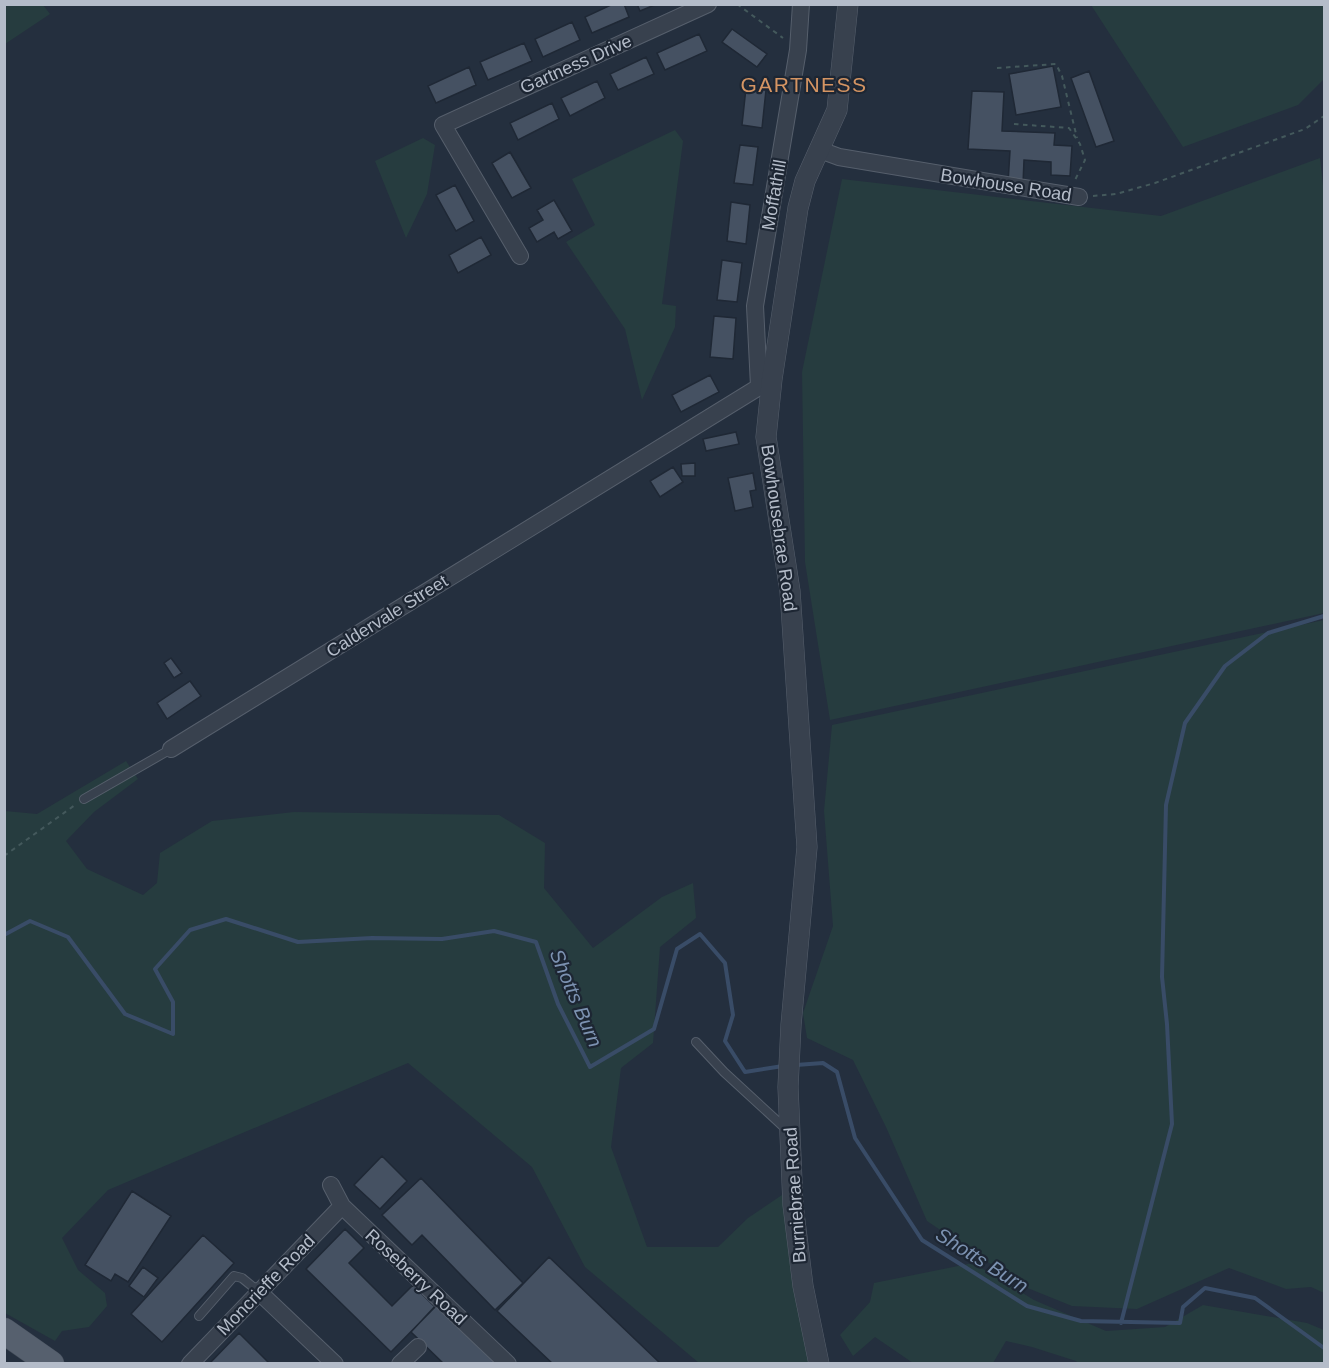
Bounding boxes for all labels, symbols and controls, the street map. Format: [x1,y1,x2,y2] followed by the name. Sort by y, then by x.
[517,30,635,98] street label: Gartness Drive
[740,73,868,96] district label: GARTNESS
[758,158,790,232] street label: Moffathill
[939,165,1073,205] street label: Bowhouse Road
[757,443,801,613] street label: Bowhousebrae Road
[323,571,451,661] street label: Caldervale Street
[545,946,607,1050] water label: Shotts Burn
[780,1126,810,1264] street label: Burniebrae Road
[932,1223,1032,1297] water label: Shotts Burn
[361,1225,471,1329] street label: Roseberry Road
[213,1231,319,1339] street label: Moncrieffe Road

